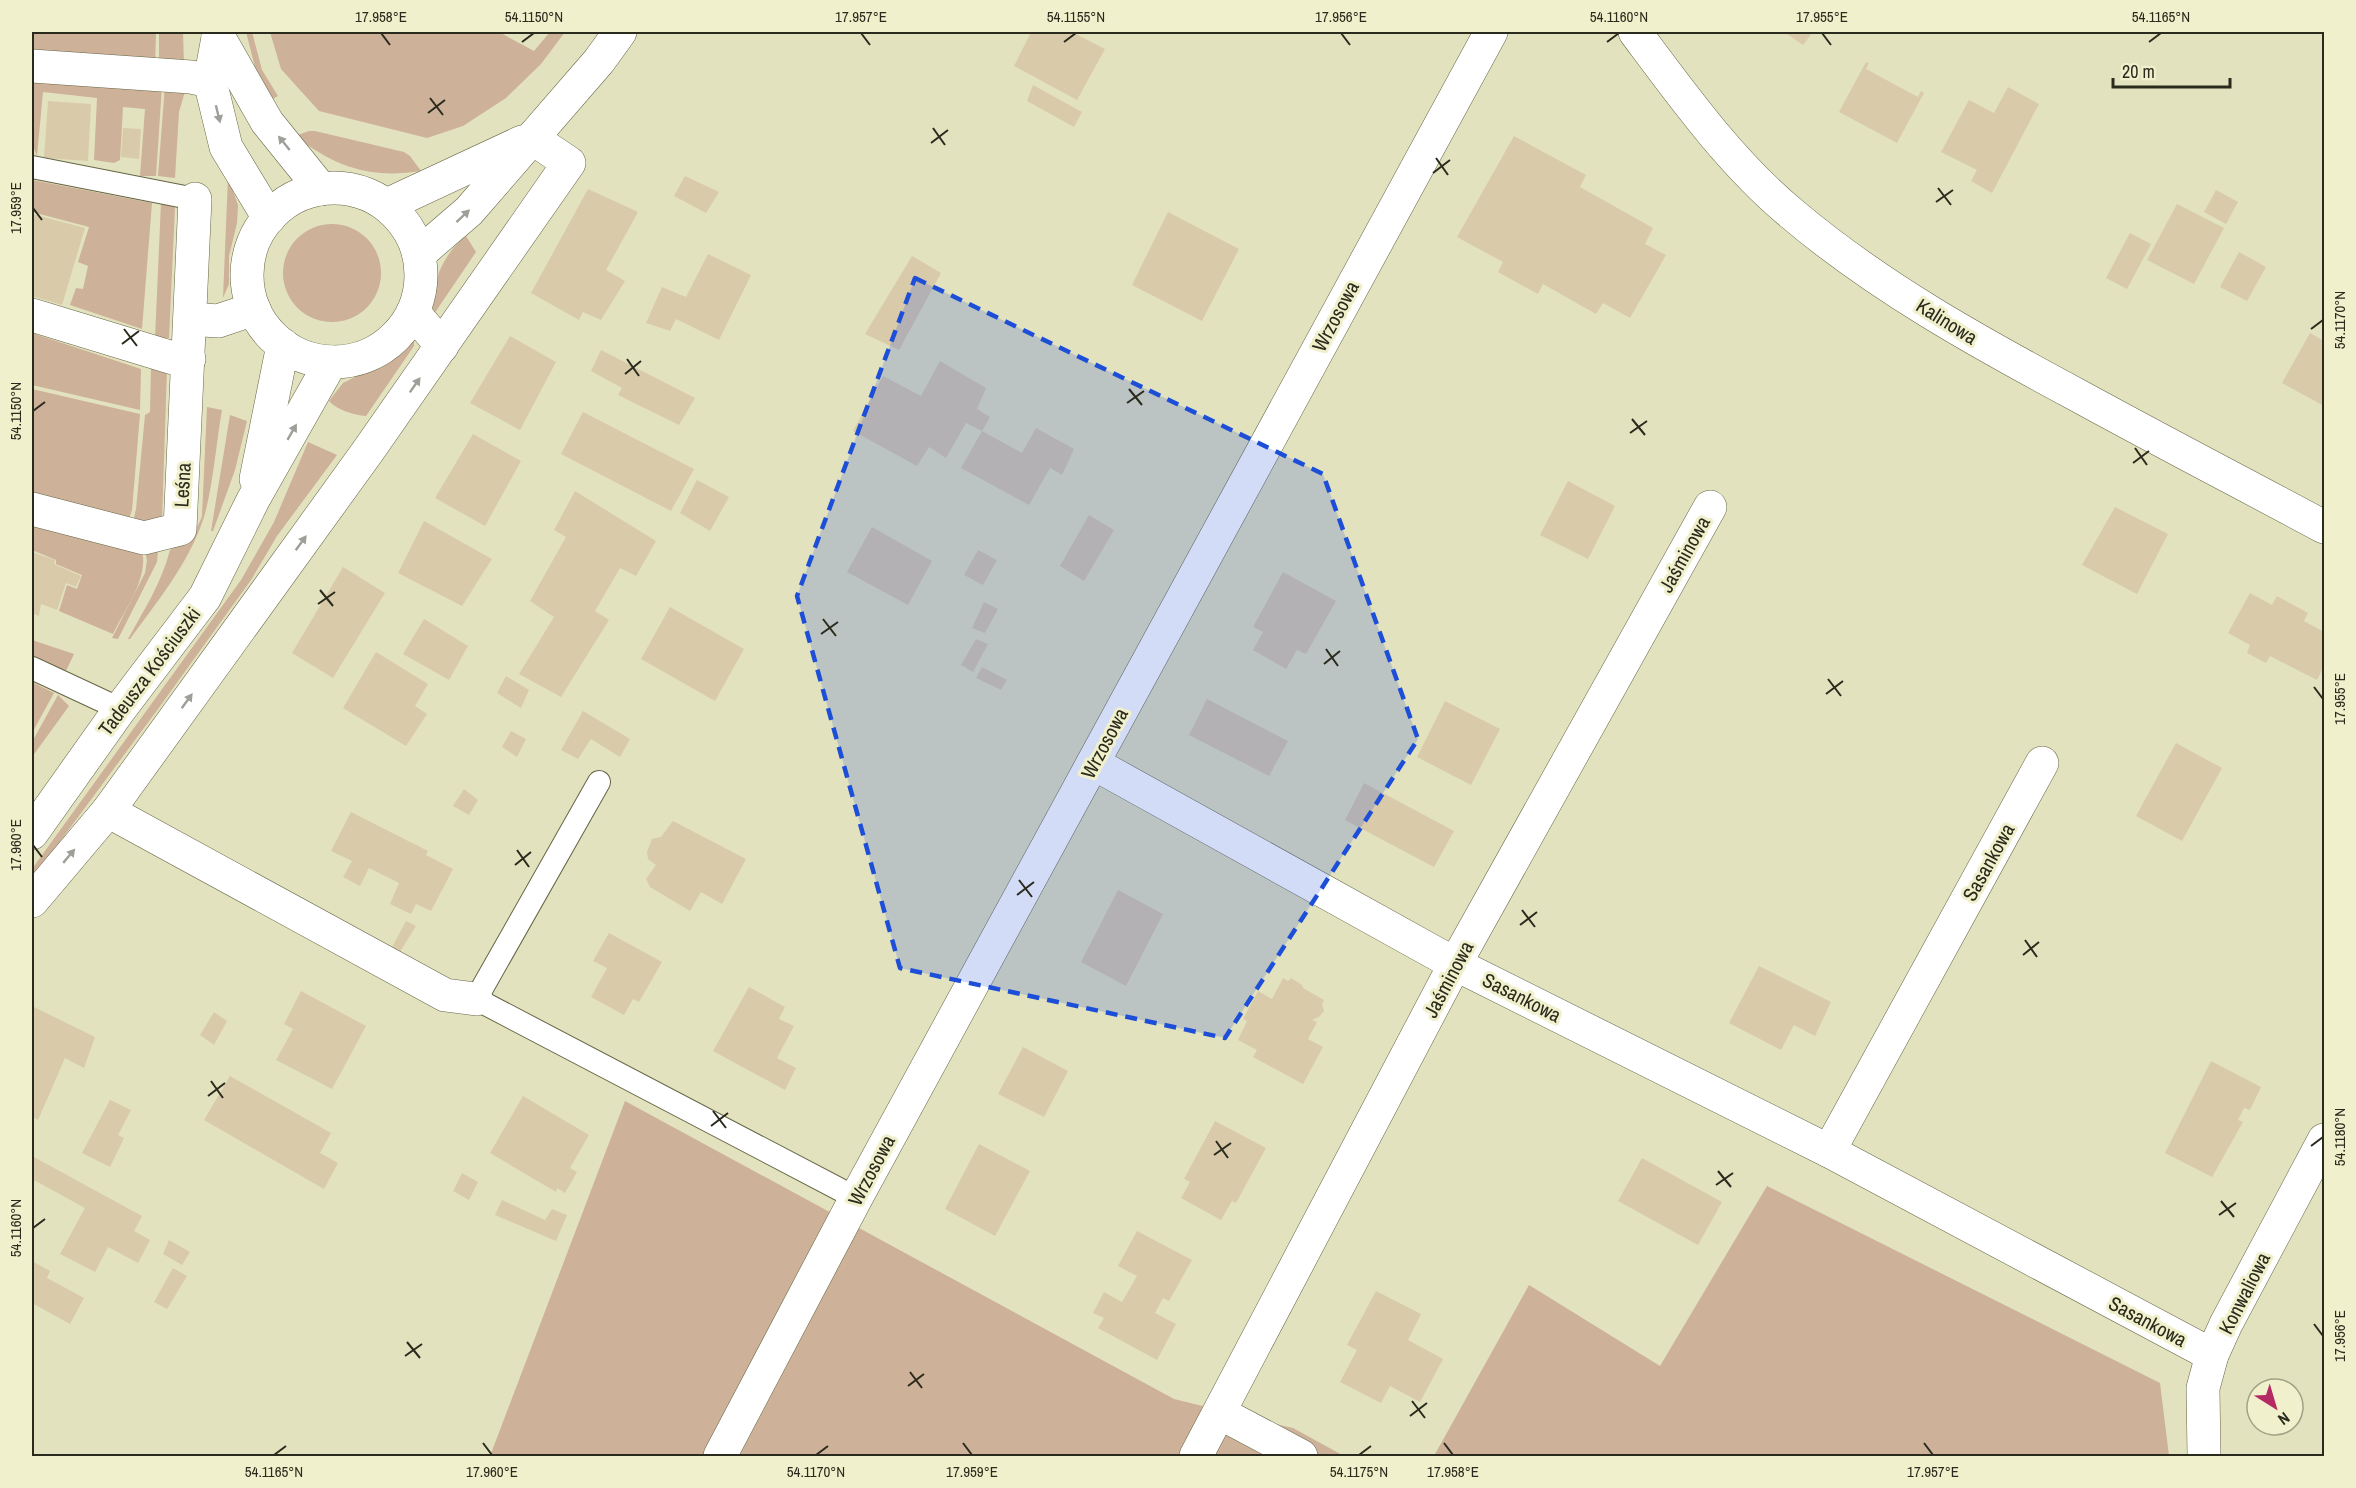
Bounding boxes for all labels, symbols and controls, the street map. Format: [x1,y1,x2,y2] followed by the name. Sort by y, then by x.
[355,6,407,27] text: 17.958°E
[505,6,563,27] text: 54.1150°N
[835,6,887,27] text: 17.957°E
[1047,6,1105,27] text: 54.1155°N
[1315,6,1367,27] text: 17.956°E
[1590,6,1648,27] text: 54.1160°N
[1796,6,1848,27] text: 17.955°E
[2132,6,2190,27] text: 54.1165°N
[2113,51,2230,89] scale bar
[2122,59,2155,84] text: 20 m
[214,105,224,123] one-way arrow
[278,136,291,151] one-way arrow
[5,182,26,234] text: 17.959°E
[456,209,470,223] one-way arrow
[1305,276,1365,356] street label: Wrzosowa
[2329,291,2350,349] text: 54.1170°N
[1911,292,1983,350] street label: Kalinowa
[409,377,421,393] one-way arrow
[5,382,26,440] text: 54.1150°N
[287,423,297,440] one-way arrow
[167,462,197,508] street label: Leśna
[1652,511,1716,597] street label: Jaśminowa
[295,536,307,551] one-way arrow
[92,601,206,741] street label: Tadeusza Kościuszki
[2329,673,2350,725] text: 17.955°E
[181,694,193,710] one-way arrow
[1074,703,1134,783] street label: Wrzosowa
[1956,818,2020,906] street label: Sasankowa
[5,819,26,871] text: 17.960°E
[63,848,76,864] one-way arrow
[1417,936,1479,1022] street label: Jaśminowa
[1478,966,1566,1028] street label: Sasankowa
[2329,1108,2350,1166] text: 54.1180°N
[841,1130,901,1210] street label: Wrzosowa
[5,1199,26,1257] text: 54.1160°N
[2212,1247,2276,1339] street label: Konwaliowa
[2104,1289,2192,1353] street label: Sasankowa
[2329,1310,2350,1362] text: 17.956°E
[2245,1377,2305,1437] north arrow
[2274,1407,2294,1431] text: N
[245,1461,303,1482] text: 54.1165°N
[466,1461,518,1482] text: 17.960°E
[787,1461,845,1482] text: 54.1170°N
[946,1461,998,1482] text: 17.959°E
[1330,1461,1388,1482] text: 54.1175°N
[1427,1461,1479,1482] text: 17.958°E
[1907,1461,1959,1482] text: 17.957°E

